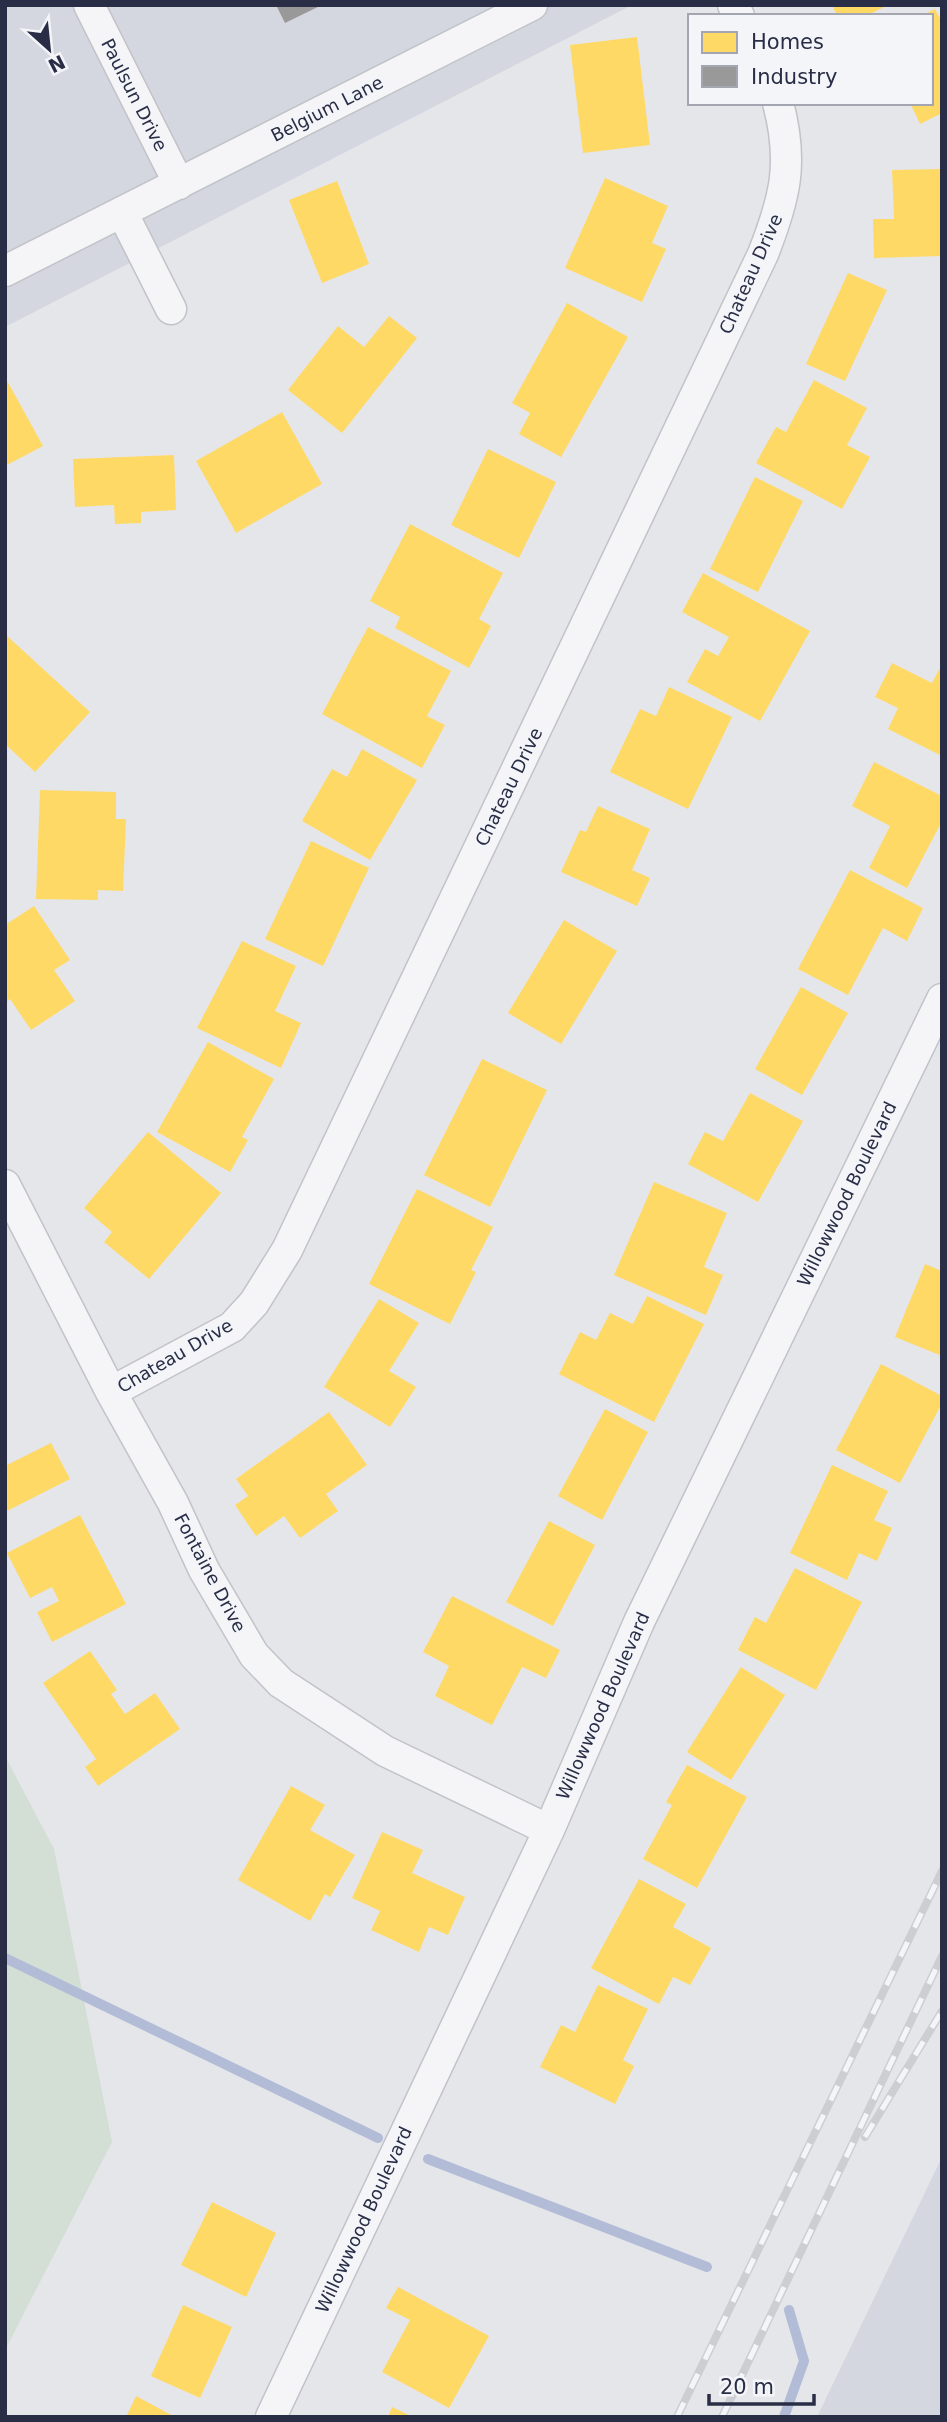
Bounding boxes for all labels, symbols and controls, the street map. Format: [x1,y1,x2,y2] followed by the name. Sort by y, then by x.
[14,14,84,84] north arrow
[688,14,933,105] legend
[751,30,824,54] text: Homes
[97,35,172,155] street label: Paulsun Drive
[45,51,69,78] text: N
[751,65,837,89] text: Industry
[267,71,386,146] street label: Belgium Lane
[715,210,786,337] street label: Chateau Drive
[471,724,546,849] street label: Chateau Drive
[793,1098,900,1290] street label: Willowwood Boulevard
[114,1314,236,1397] street label: Chateau Drive
[170,1510,251,1636] street label: Fontaine Drive
[552,1609,653,1803] street label: Willowwood Boulevard
[311,2123,416,2316] street label: Willowwood Boulevard
[709,2362,814,2406] scale bar
[720,2375,774,2399] text: 20 m

